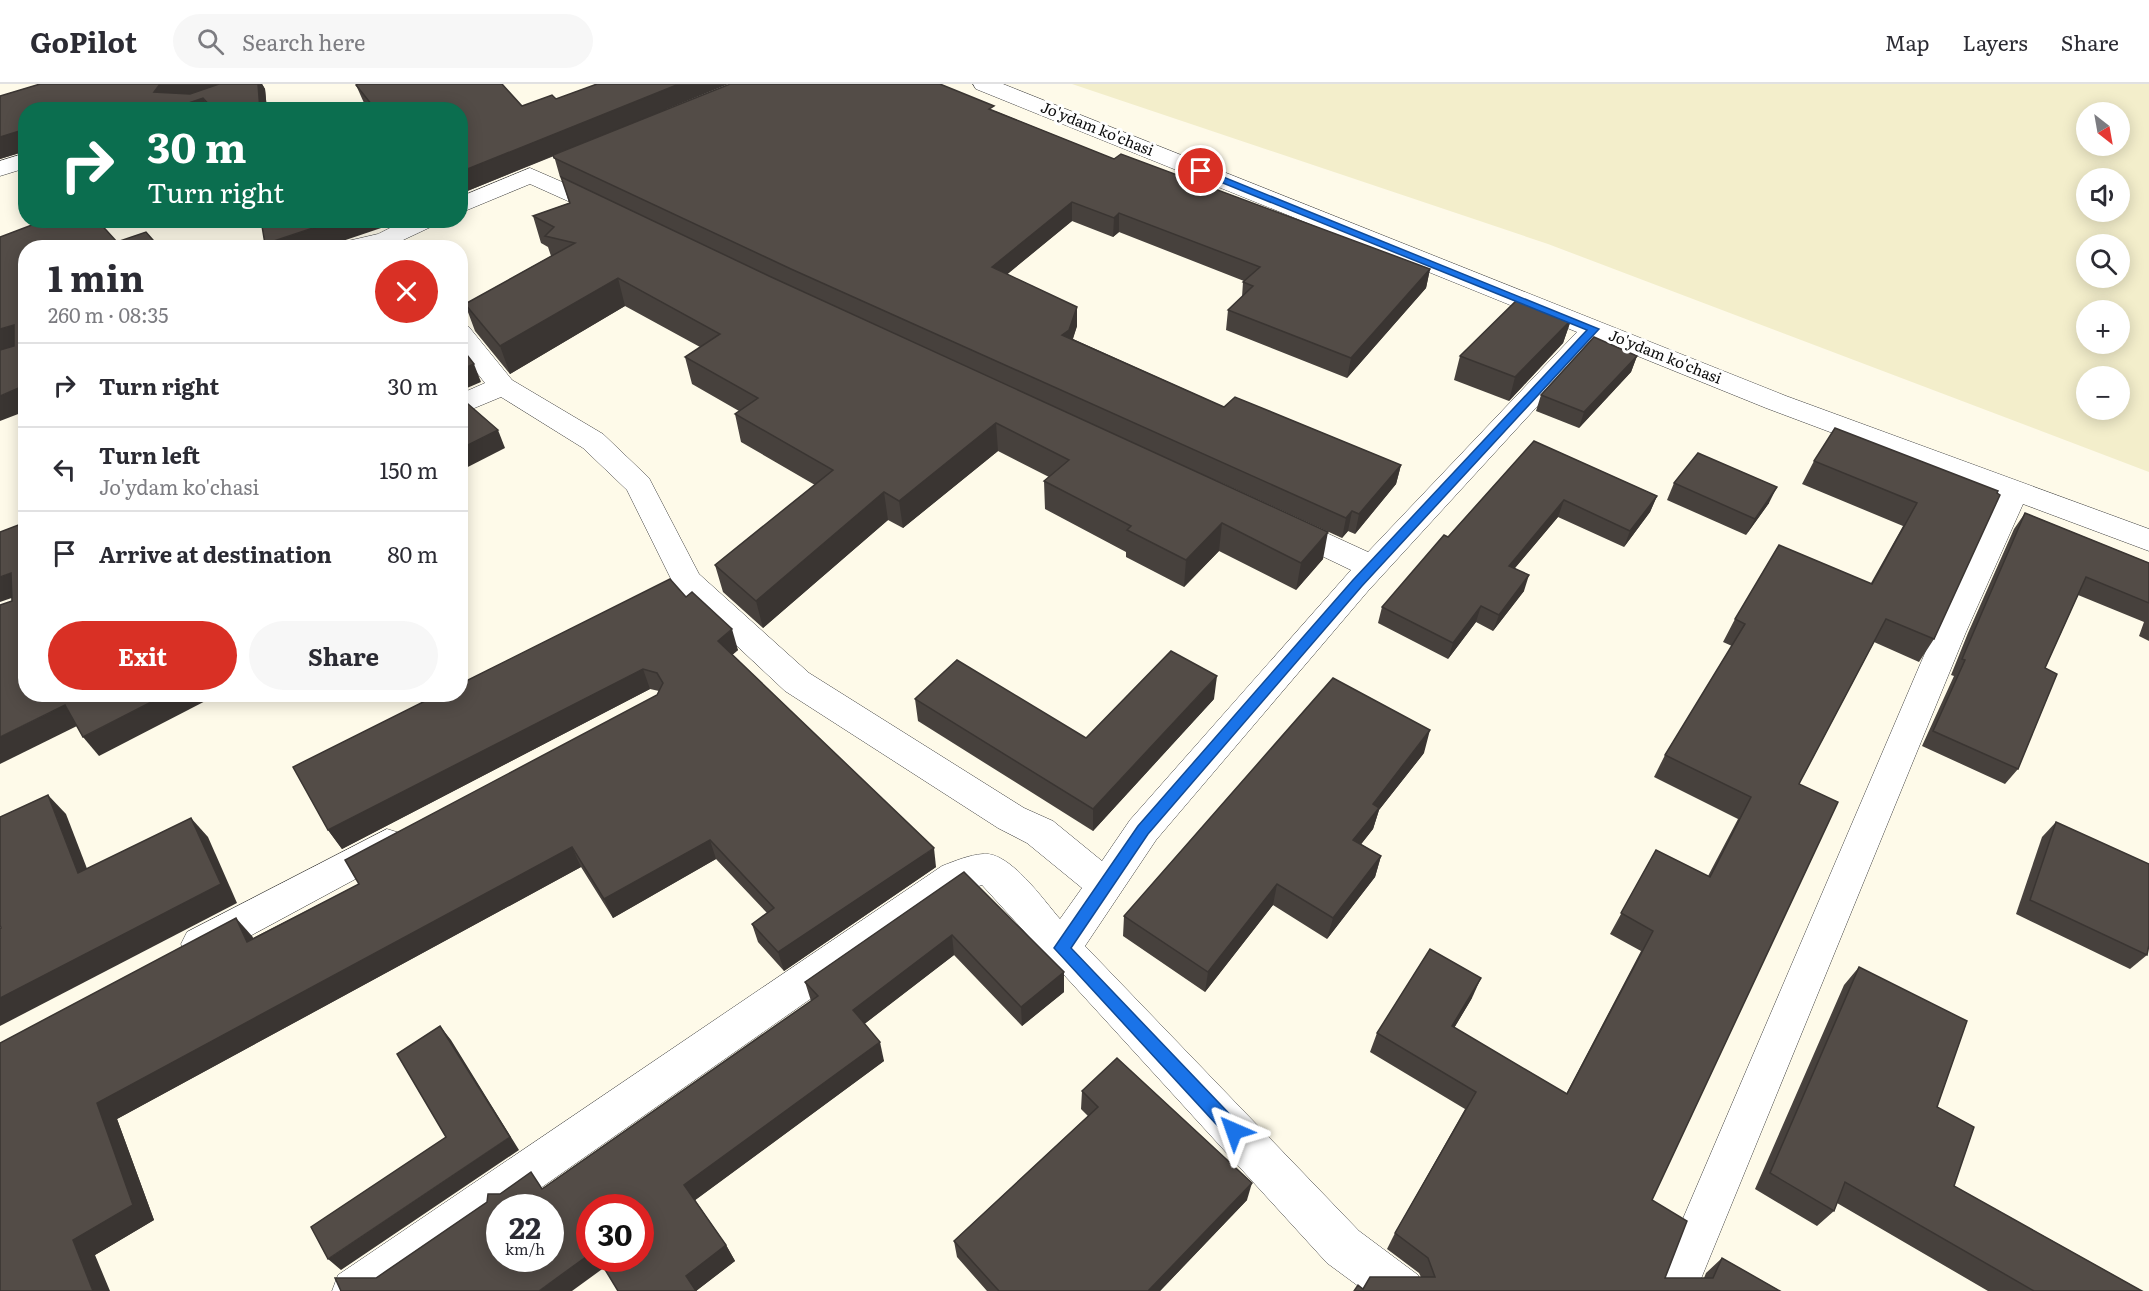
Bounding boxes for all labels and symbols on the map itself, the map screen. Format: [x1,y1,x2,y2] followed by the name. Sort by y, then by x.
[1038,94,1158,161] street label: Jo'ydam ko'chasi
[2076,102,2130,156] north arrow
[1175,145,1226,196] pin
[1606,322,1726,389] street label: Jo'ydam ko'chasi
[1202,1099,1266,1163] position arrow
[576,1194,654,1272] speed limit sign: 30

